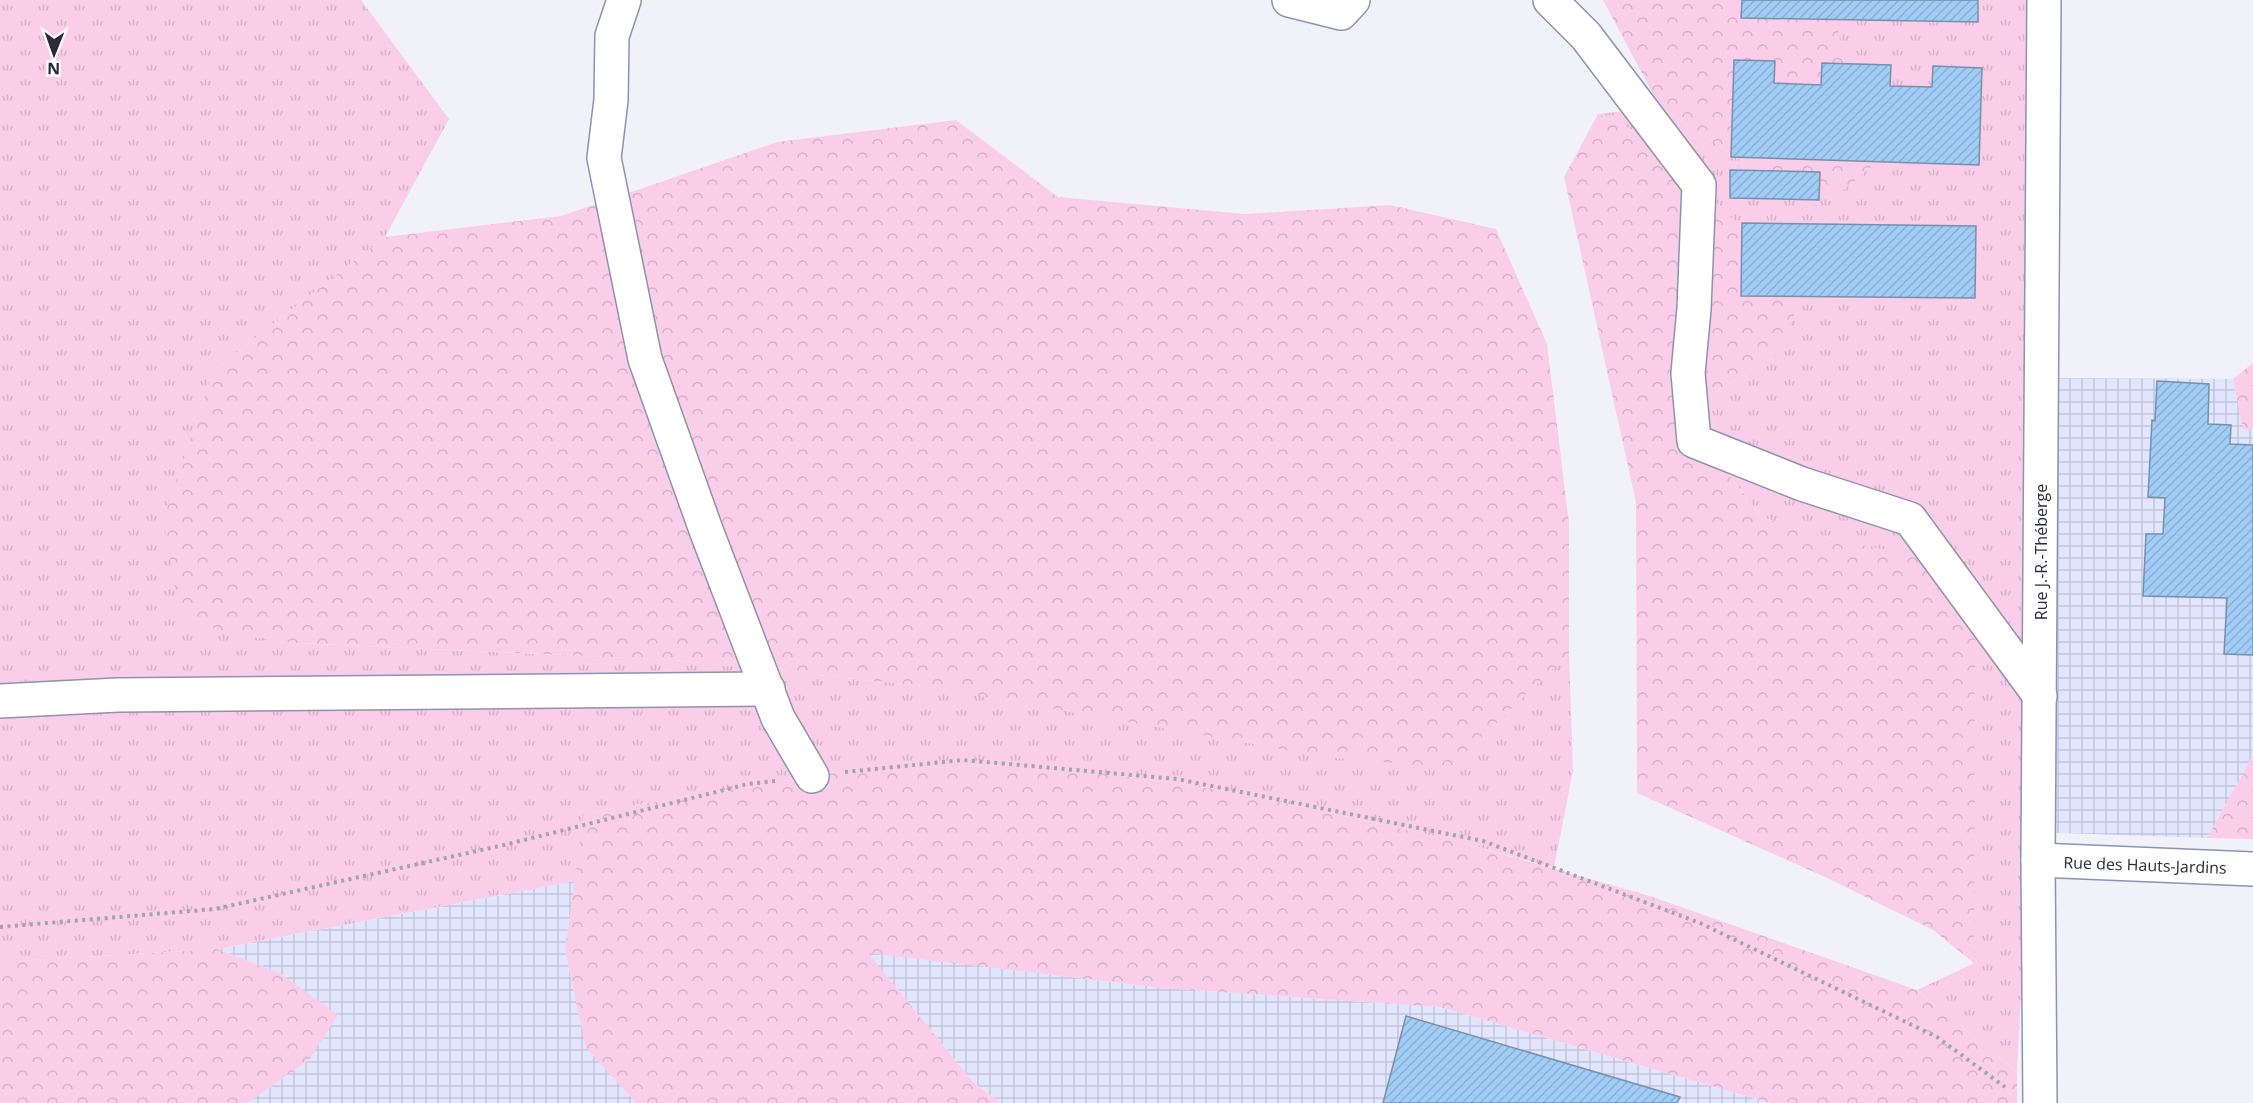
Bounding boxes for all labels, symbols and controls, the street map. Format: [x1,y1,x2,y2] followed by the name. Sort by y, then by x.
[24,24,84,84] north arrow
[47,58,60,80] text: N
[2030,484,2052,620] street label: Rue J.-R.-Théberge
[2063,851,2227,879] street label: Rue des Hauts-Jardins

